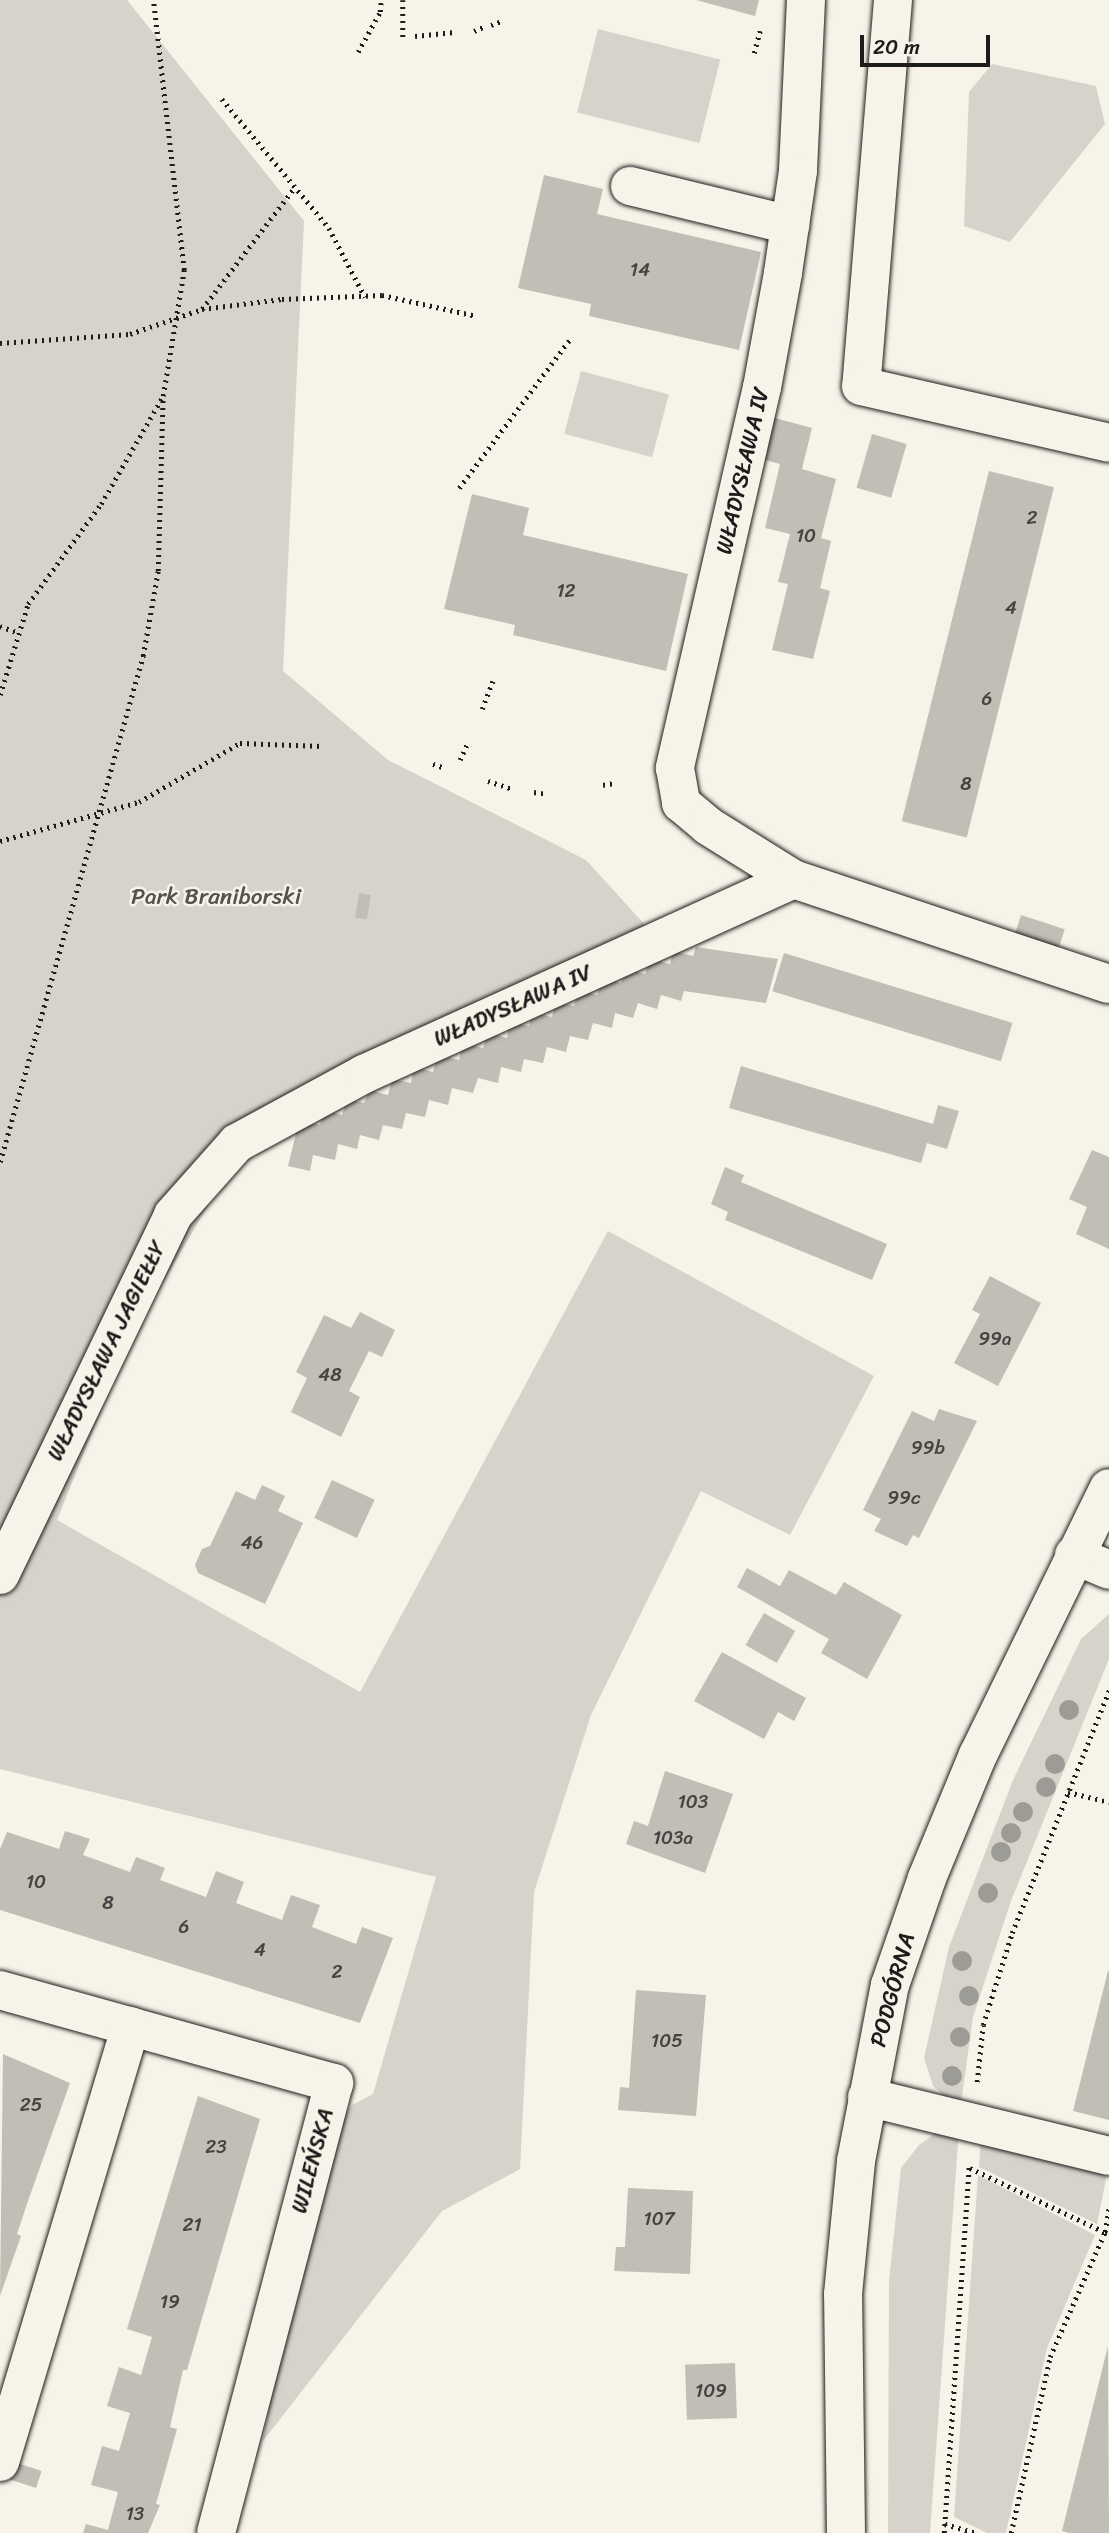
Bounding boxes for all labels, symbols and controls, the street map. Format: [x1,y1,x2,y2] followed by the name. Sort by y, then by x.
[864,21,993,65] scale bar
[873,28,920,66] text: 20 m
[630,259,650,281] house number: 14
[710,385,776,557] street label: WŁADYSŁAWA IV
[1027,507,1037,529] house number: 2
[796,525,816,547] house number: 10
[556,580,576,602] house number: 12
[1005,597,1017,619] house number: 4
[982,688,992,710] house number: 6
[960,773,972,795] house number: 8
[131,883,301,911] park label: Park Braniborski
[430,959,596,1053] street label: WŁADYSŁAWA IV
[42,1236,172,1466] street label: WŁADYSŁAWA JAGIEŁŁY
[979,1328,1011,1350] house number: 99a
[318,1364,342,1386] house number: 48
[911,1437,945,1459] house number: 99b
[888,1487,920,1509] house number: 99c
[241,1532,263,1554] house number: 46
[678,1791,708,1813] house number: 103
[653,1827,693,1849] house number: 103a
[26,1871,46,1893] house number: 10
[102,1892,114,1914] house number: 8
[179,1916,189,1938] house number: 6
[865,1930,921,2050] street label: PODGÓRNA
[254,1939,266,1961] house number: 4
[332,1961,342,1983] house number: 2
[651,2030,683,2052] house number: 105
[20,2094,42,2116] house number: 25
[286,2106,340,2216] street label: WILEŃSKA
[205,2136,227,2158] house number: 23
[643,2208,675,2230] house number: 107
[182,2214,202,2236] house number: 21
[160,2291,180,2313] house number: 19
[695,2380,727,2402] house number: 109
[126,2503,144,2525] house number: 13

